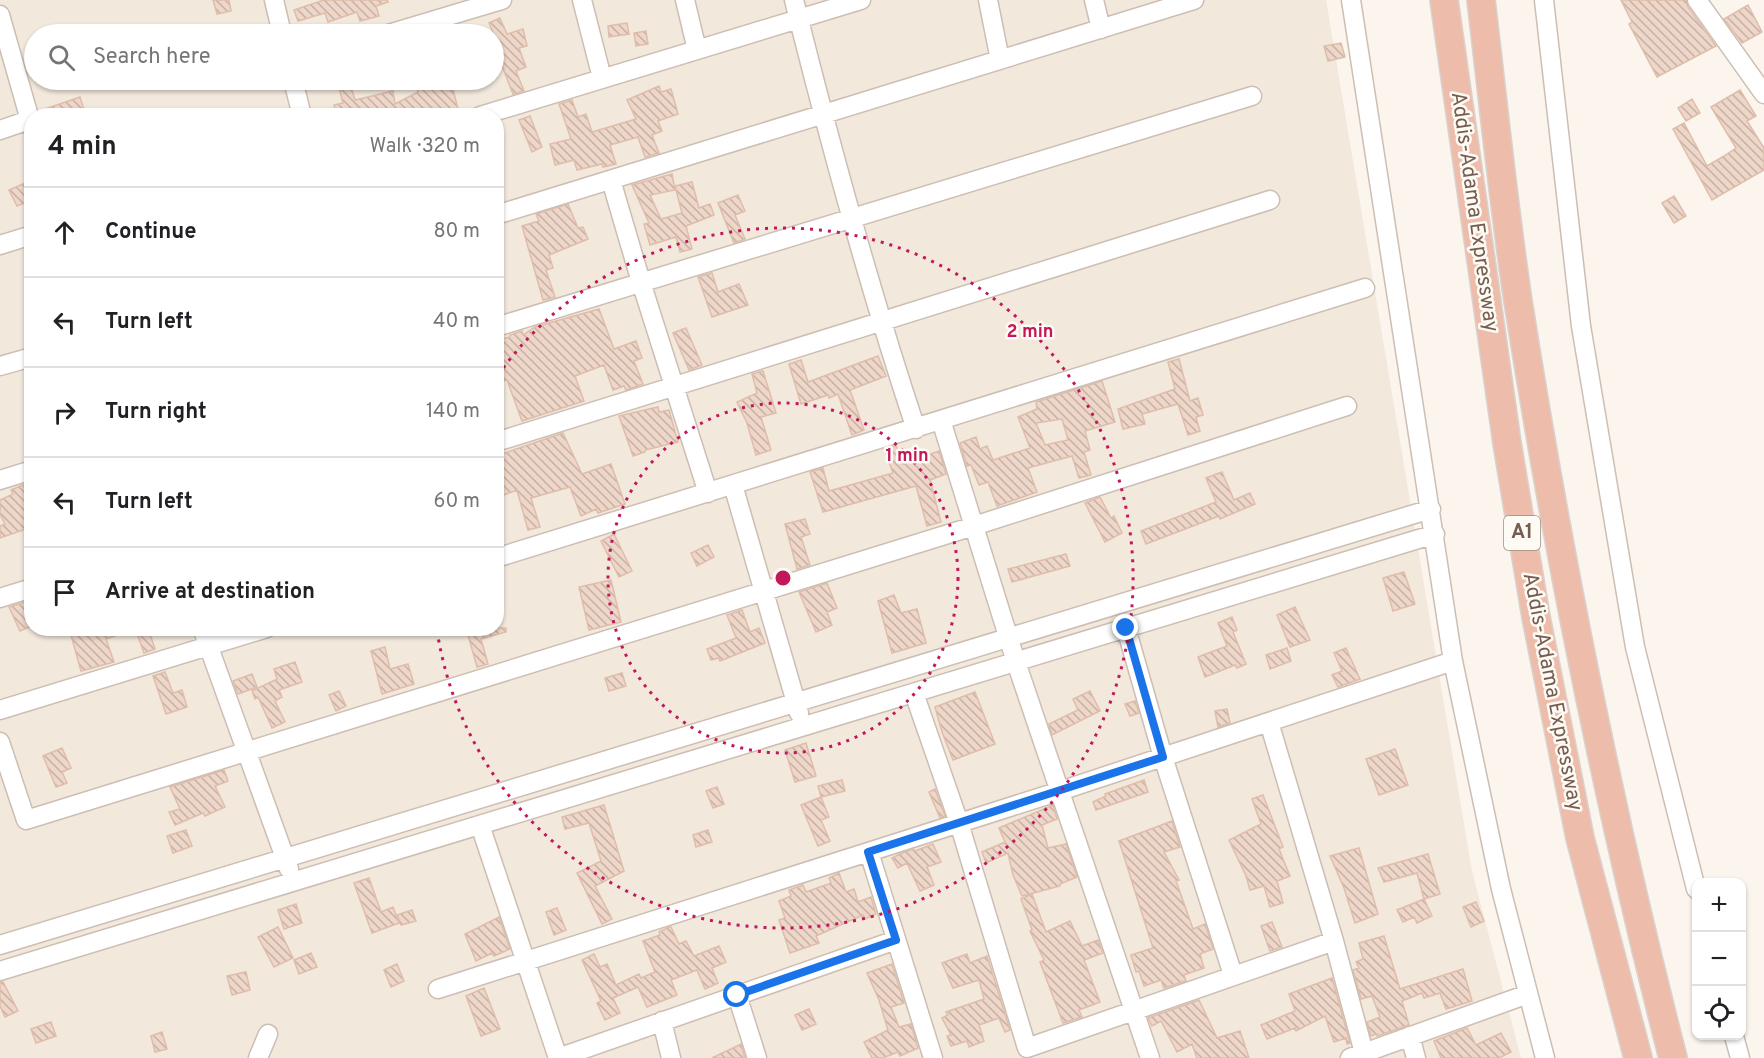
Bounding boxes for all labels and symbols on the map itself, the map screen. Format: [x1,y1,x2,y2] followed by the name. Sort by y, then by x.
[1444,90,1504,334] street label: Addis-Adama Expressway
[1006,321,1054,344] text: 2 min
[885,445,929,468] text: 1 min
[1504,516,1540,550] road number: A1
[773,568,793,588] centre of rings
[1516,570,1588,814] street label: Addis-Adama Expressway
[1112,614,1138,640] route end
[723,981,749,1007] route start

